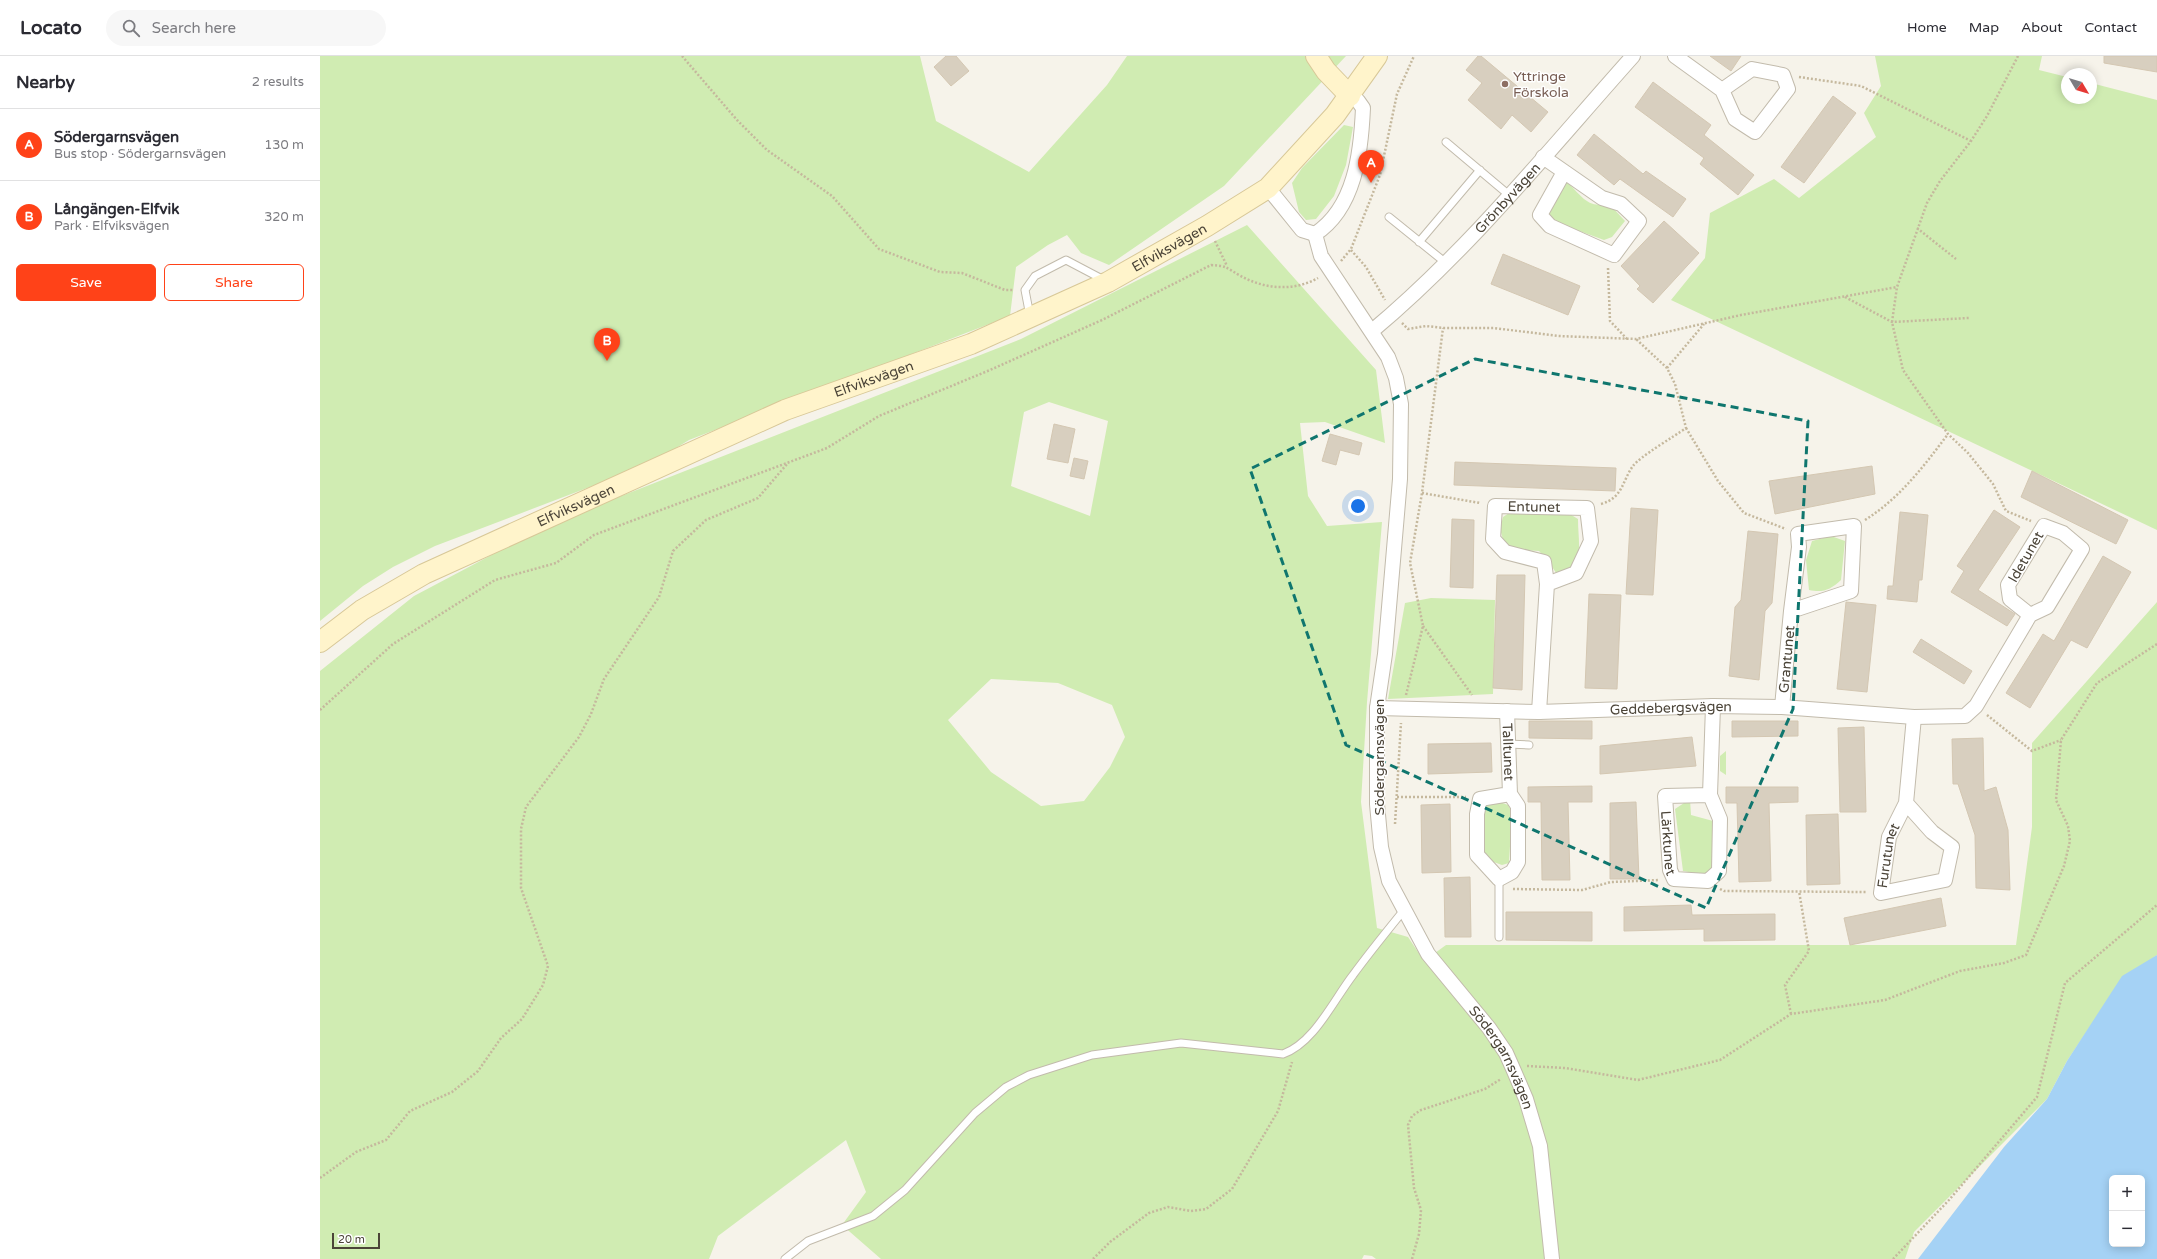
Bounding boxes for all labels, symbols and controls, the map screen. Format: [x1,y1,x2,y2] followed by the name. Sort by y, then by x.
[106,10,386,46] search box
[20,17,82,39] text: Locato
[120,17,142,39] icon: search
[152,19,236,37] text: Search here
[1907,19,1947,36] text: Home
[1969,19,1999,36] text: Map
[2021,19,2063,36] text: About
[2085,19,2137,36] text: Contact
[1513,68,1569,101] place label: Yttringe Förskola
[2061,68,2097,104] north arrow
[16,72,75,93] text: Nearby
[252,74,304,90] text: 2 results
[1500,79,1510,89] marker: Yttringe Förskola
[54,128,179,146] text: Södergarnsvägen
[24,137,34,153] text: A
[264,137,304,153] text: 130 m
[54,146,226,162] text: Bus stop · Södergarnsvägen
[1358,150,1384,183] pin: A
[1471,159,1544,237] street label: Grönbyvägen
[54,200,179,218] text: Långängen-Elfvik
[24,209,34,225] text: B
[264,209,304,225] text: 320 m
[54,218,169,234] text: Park · Elfviksvägen
[1129,219,1210,275] street label: Elfviksvägen
[16,264,156,301] button: Save
[164,264,304,301] button: Share
[594,328,620,361] pin: B
[831,357,916,401] street label: Elfviksvägen
[534,480,617,530] street label: Elfviksvägen
[1348,496,1368,516] your location
[1507,498,1561,516] street label: Entunet
[2005,528,2048,586] street label: Idetunet
[1775,624,1798,694] street label: Grantunet
[1610,697,1732,718] street label: Geddebergsvägen
[1371,699,1388,815] street label: Södergarnsvägen
[1499,723,1518,782] street label: Talltunet
[1658,810,1680,879] street label: Lärktunet
[1873,820,1903,889] street label: Furutunet
[1466,1002,1537,1111] street label: Södergarnsvägen
[2109,1175,2145,1247] map controls
[2109,1175,2145,1211] button: +
[2109,1211,2145,1247] button: −
[332,1231,380,1250] scale bar
[338,1233,365,1246] text: 20 m

